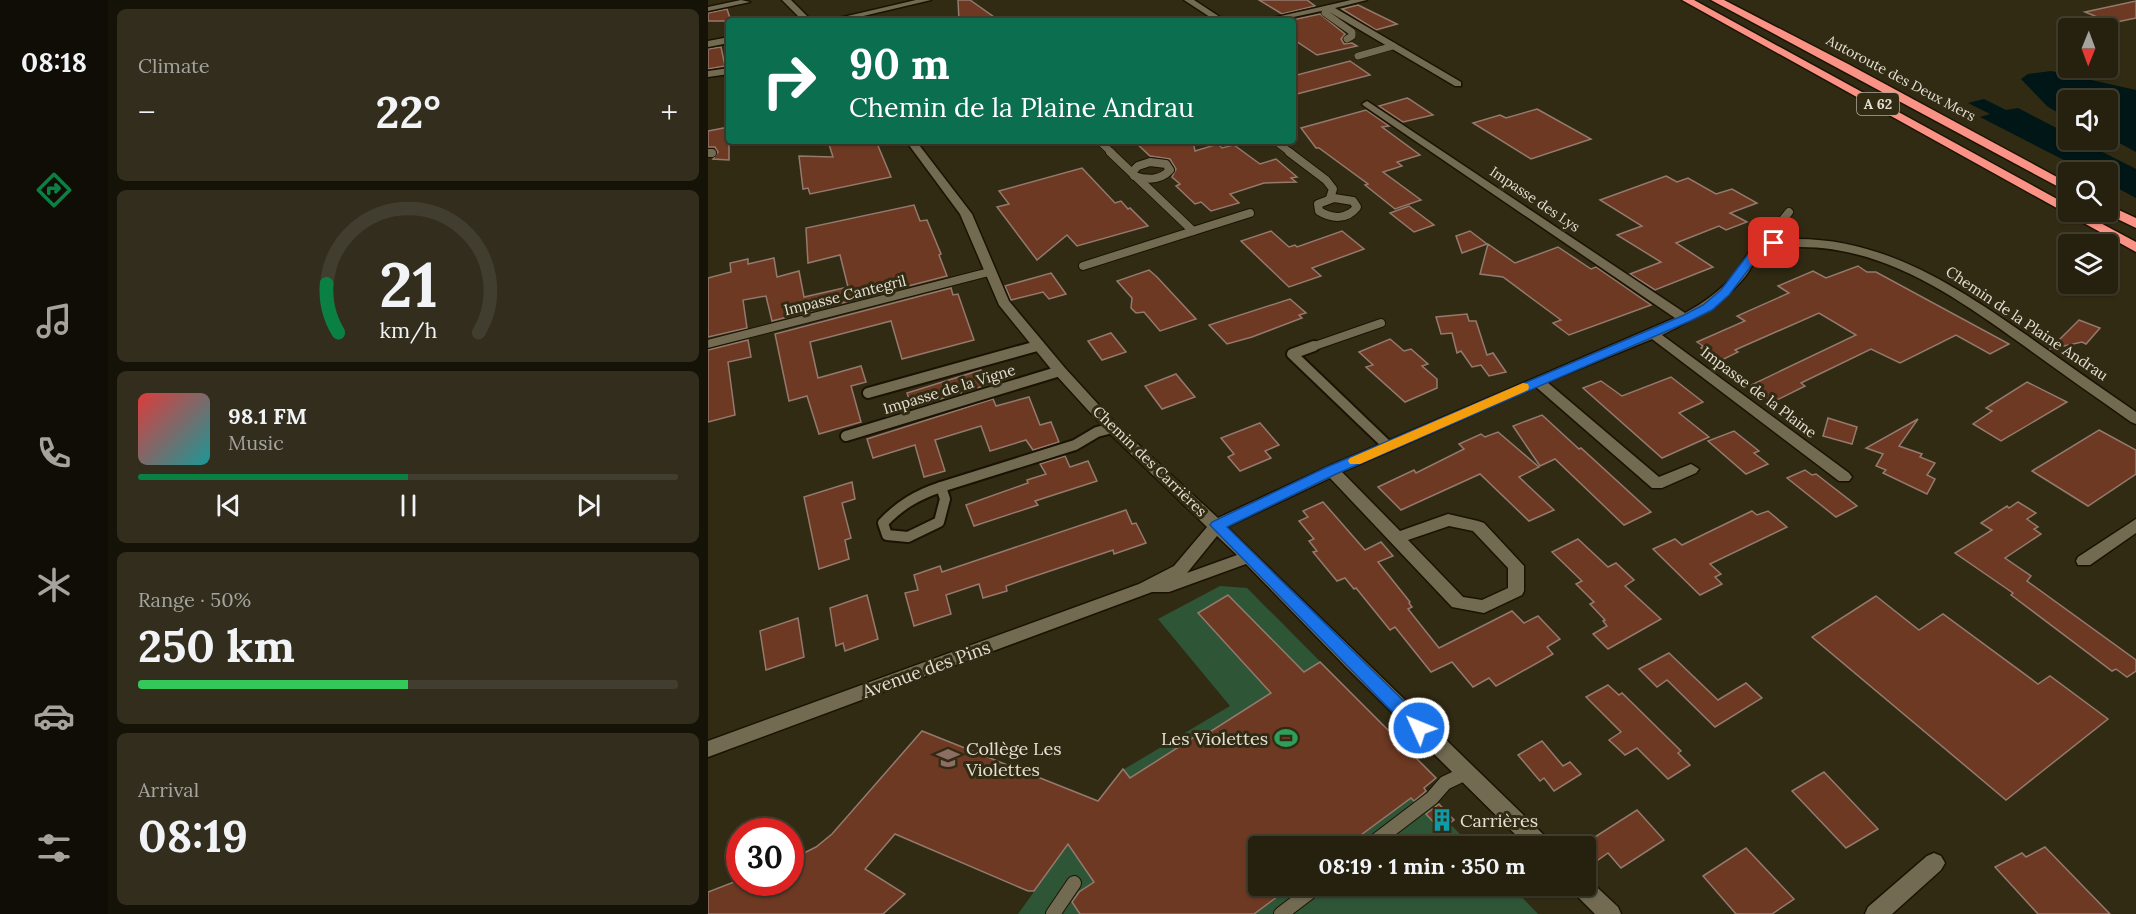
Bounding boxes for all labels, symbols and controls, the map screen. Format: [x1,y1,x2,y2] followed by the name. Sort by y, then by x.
[2058,18,2118,78] north arrow
[2058,18,2118,294] map controls
[1822,31,1979,125] street label: Autoroute des Deux Mers
[849,37,950,91] text: 90 m
[750,42,828,120] icon: right
[21,45,87,79] text: 08:18
[138,53,210,78] text: Climate
[375,83,441,140] text: 22°
[849,90,1194,124] text: Chemin de la Plaine Andrau
[2058,90,2118,150] button: sound
[138,91,156,133] text: −
[660,91,678,133] text: +
[1857,93,1899,115] road number: A 62
[1487,162,1583,236] street label: Impasse des Lys
[2058,162,2118,222] button: search
[33,169,75,211] icon: directions
[1748,217,1799,268] pin
[1757,226,1790,259] icon: arrive
[2058,234,2118,294] button: layers
[379,244,437,324] text: 21
[1942,262,2112,385] street label: Chemin de la Plaine Andrau
[782,271,908,319] street label: Impasse Cantegril
[33,300,75,342] icon: music
[379,316,437,344] text: km/h
[1697,342,1821,442] street label: Impasse de la Plaine
[881,360,1017,418] street label: Impasse de la Vigne
[228,402,307,430] text: 98.1 FM
[1089,402,1211,520] street label: Chemin des Carrières
[228,430,284,455] text: Music
[33,432,75,474] icon: phone
[212,489,245,522] icon: previous
[392,489,425,522] icon: pause
[572,489,605,522] icon: next
[33,564,75,606] icon: climate
[138,587,251,612] text: Range · 50%
[138,617,295,674] text: 250 km
[858,635,993,703] street label: Avenue des Pins
[33,695,75,737] icon: car
[1387,696,1451,760] position arrow
[1273,725,1299,751] sports icon: Les Violettes
[1161,727,1268,750] place label: Les Violettes
[965,737,1062,781] place label: Collège Les Violettes
[935,745,961,771] school or university icon: Collège Les Violettes
[138,777,199,802] text: Arrival
[138,807,248,864] text: 08:19
[1429,807,1455,833] building icon: Carrières
[1460,809,1538,832] place label: Carrières
[726,818,804,896] speed limit sign: 30
[33,827,75,869] icon: filters
[1318,852,1526,880] text: 08:19 · 1 min · 350 m

